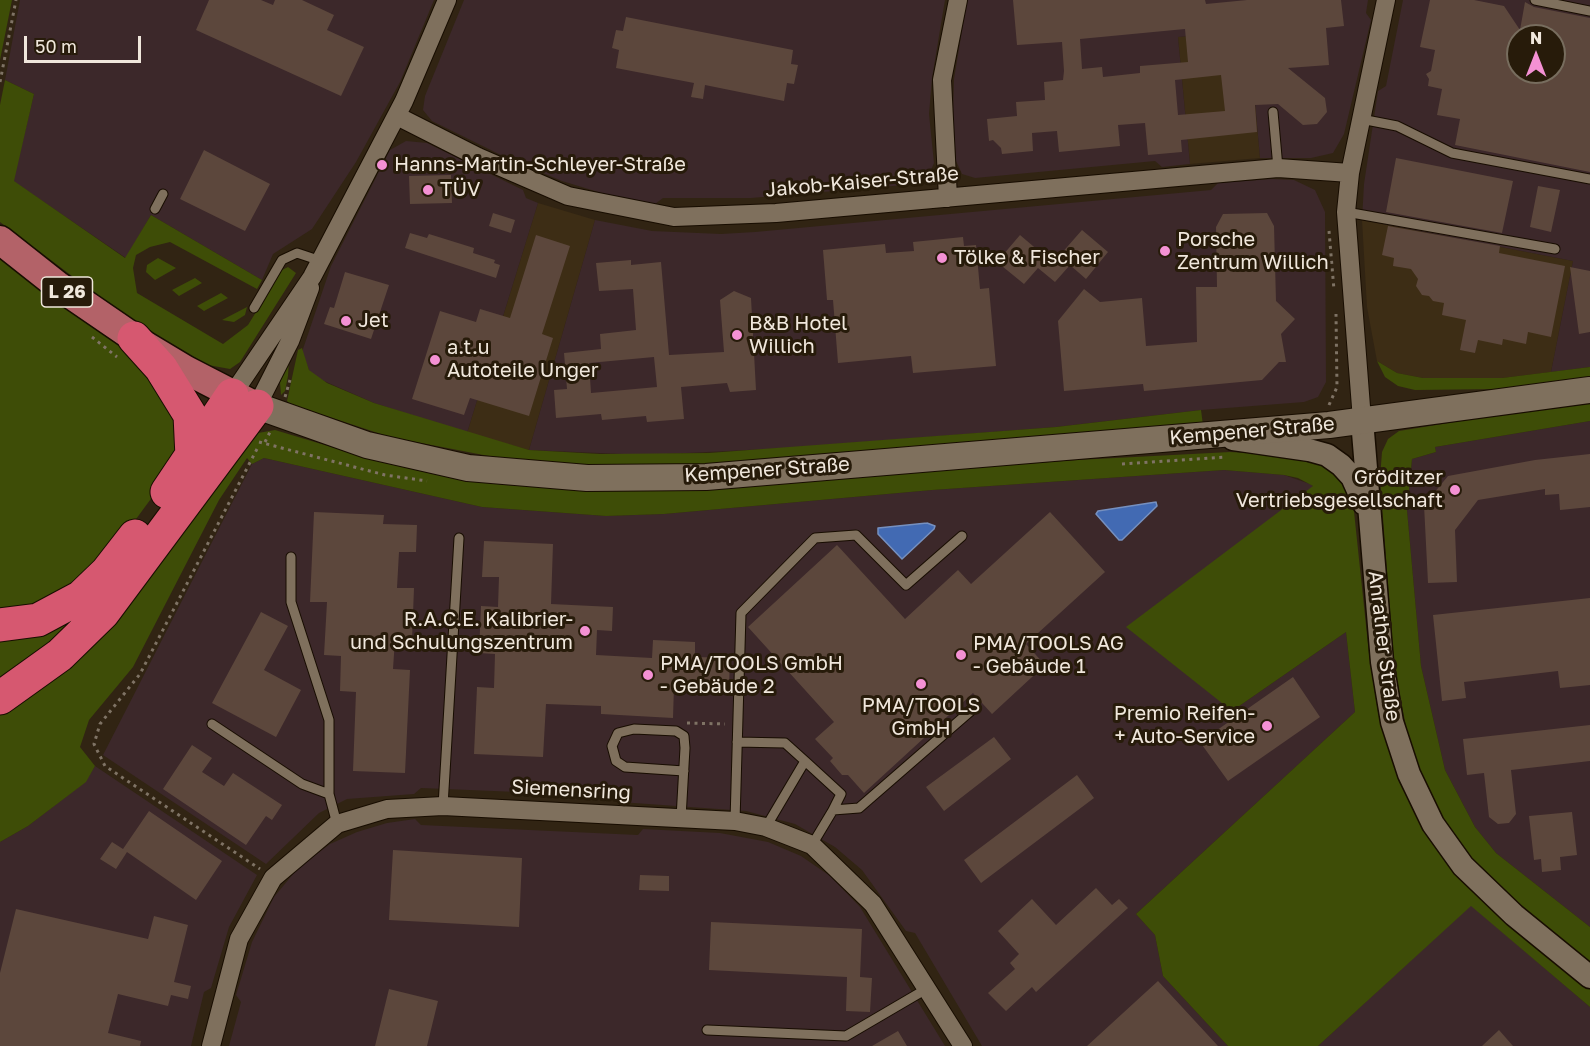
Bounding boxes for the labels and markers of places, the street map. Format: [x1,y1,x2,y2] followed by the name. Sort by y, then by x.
[394,153,686,177] place label: Hanns-Martin-Schleyer-Straße
[375,158,389,172] marker: Hanns-Martin-Schleyer-Straße
[440,178,480,202] place label: TÜV
[421,183,435,197] marker: TÜV
[1177,228,1329,275] place label: Porsche Zentrum Willich
[1158,244,1172,258] marker: Porsche Zentrum Willich
[954,246,1100,270] place label: Tölke & Fischer
[935,251,949,265] marker: Tölke & Fischer
[358,309,389,333] place label: Jet
[749,312,847,359] place label: B&B Hotel Willich
[339,314,353,328] marker: Jet
[730,328,744,342] marker: B&B Hotel Willich
[447,336,598,383] place label: a.t.u Autoteile Unger
[428,353,442,367] marker: a.t.u Autoteile Unger
[1236,466,1443,513] place label: Gröditzer Vertriebsgesellschaft
[1448,483,1462,497] marker: Gröditzer Vertriebsgesellschaft
[350,608,573,655] place label: R.A.C.E. Kalibrier- und Schulungszentrum
[578,624,592,638] marker: R.A.C.E. Kalibrier- und Schulungszentrum
[973,632,1124,679] place label: PMA/TOOLS AG - Gebäude 1
[954,648,968,662] marker: PMA/TOOLS AG - Gebäude 1
[660,652,843,699] place label: PMA/TOOLS GmbH - Gebäude 2
[641,668,655,682] marker: PMA/TOOLS GmbH - Gebäude 2
[914,677,928,691] marker: PMA/TOOLS GmbH
[862,694,980,741] place label: PMA/TOOLS GmbH
[1114,702,1255,749] place label: Premio Reifen- + Auto-Service
[1260,719,1274,733] marker: Premio Reifen- + Auto-Service

